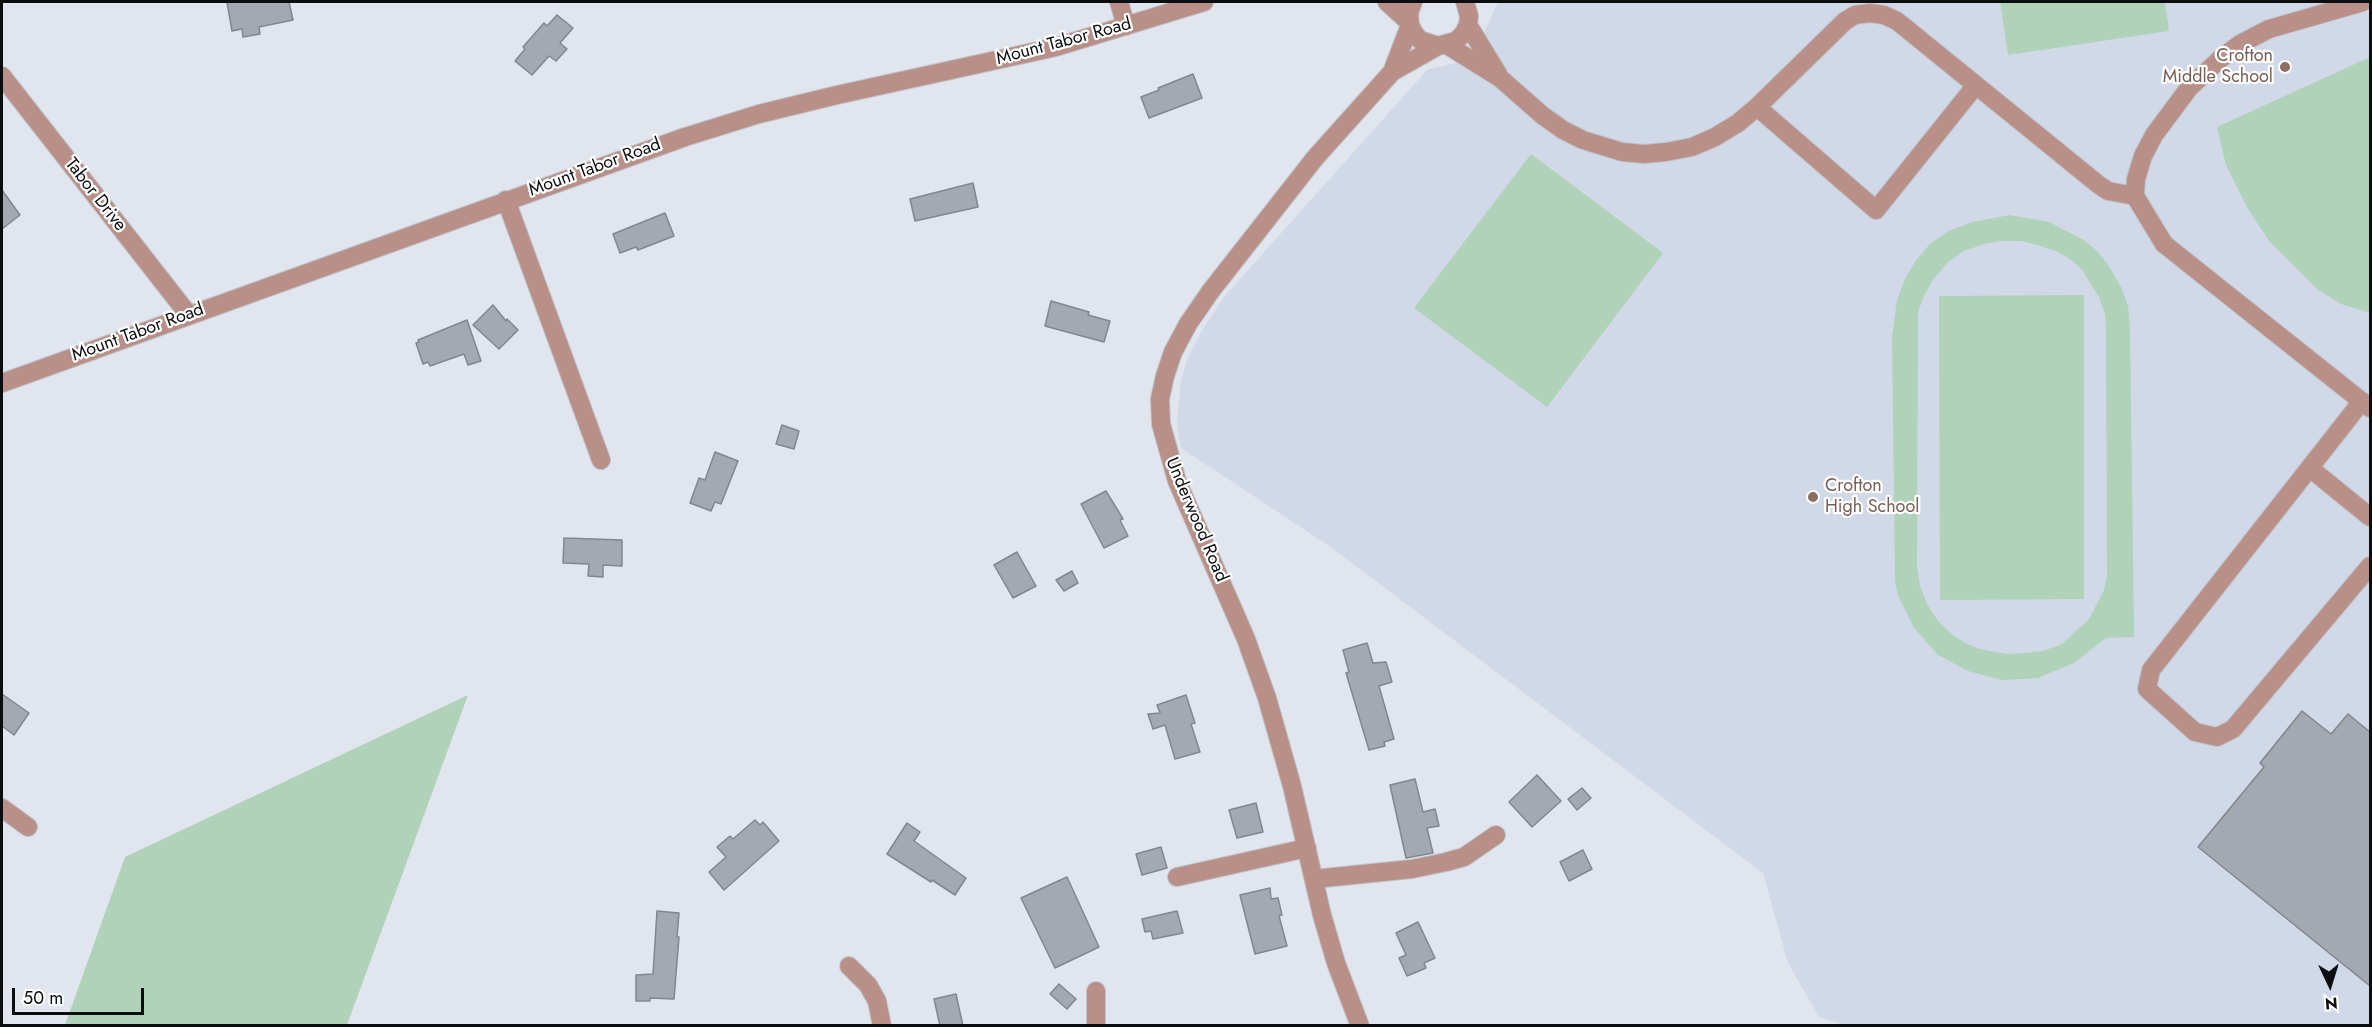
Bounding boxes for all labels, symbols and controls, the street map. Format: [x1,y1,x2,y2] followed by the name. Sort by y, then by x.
[994,14,1134,70] street label: Mount Tabor Road
[2163,46,2273,88] place label: Crofton Middle School
[2278,60,2292,74] marker: Crofton Middle School
[526,134,664,202] street label: Mount Tabor Road
[60,154,130,236] street label: Tabor Drive
[69,299,207,367] street label: Mount Tabor Road
[1160,455,1232,585] street label: Underwood Road
[1825,476,1919,518] place label: Crofton High School
[1806,490,1820,504] marker: Crofton High School
[2300,955,2360,1015] north arrow
[15,976,147,1014] scale bar
[23,985,63,1011] text: 50 m
[2324,992,2338,1015] text: N

